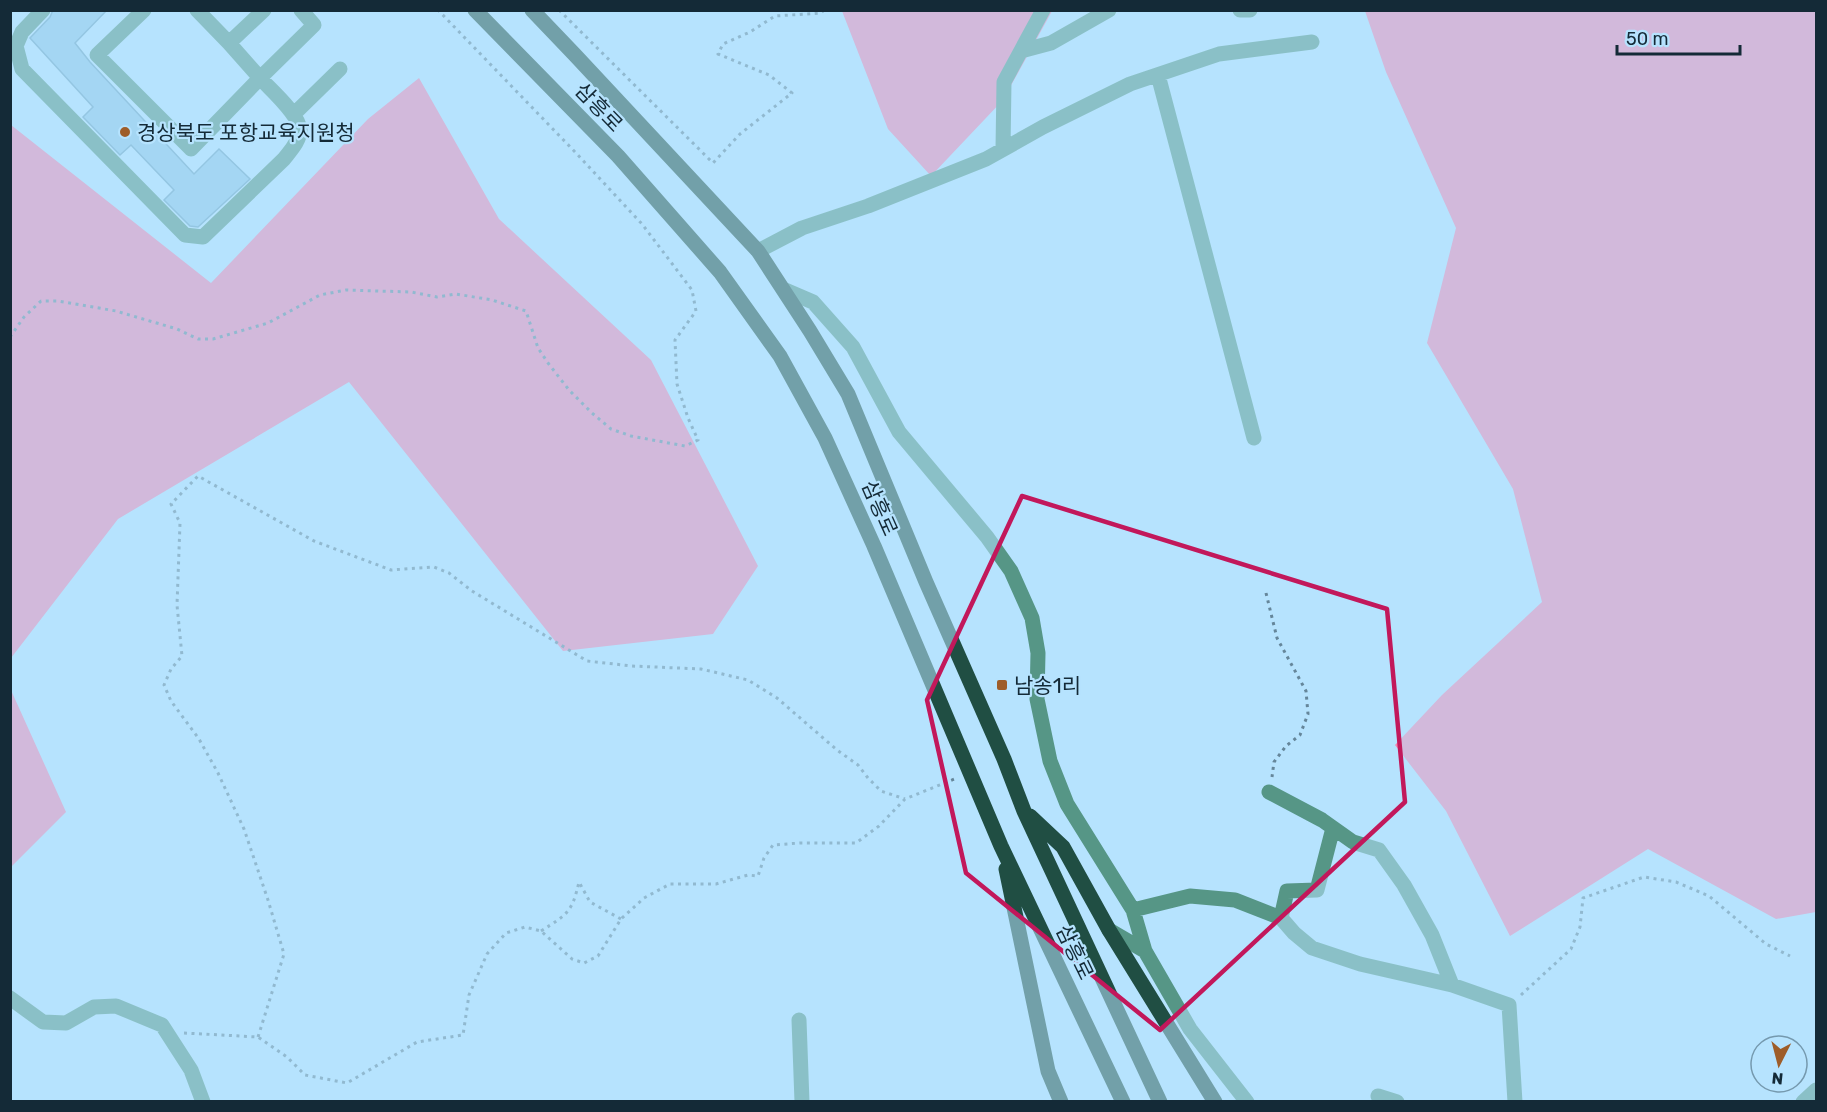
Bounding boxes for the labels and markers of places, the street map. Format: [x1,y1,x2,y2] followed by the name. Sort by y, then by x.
[137,120,355,145] place label: 경상북도 포항교육지원청
[118,125,132,139] marker: 경상북도 포항교육지원청
[1014,673,1081,698] place label: 남송1리
[995,678,1009,692] marker: 남송1리

